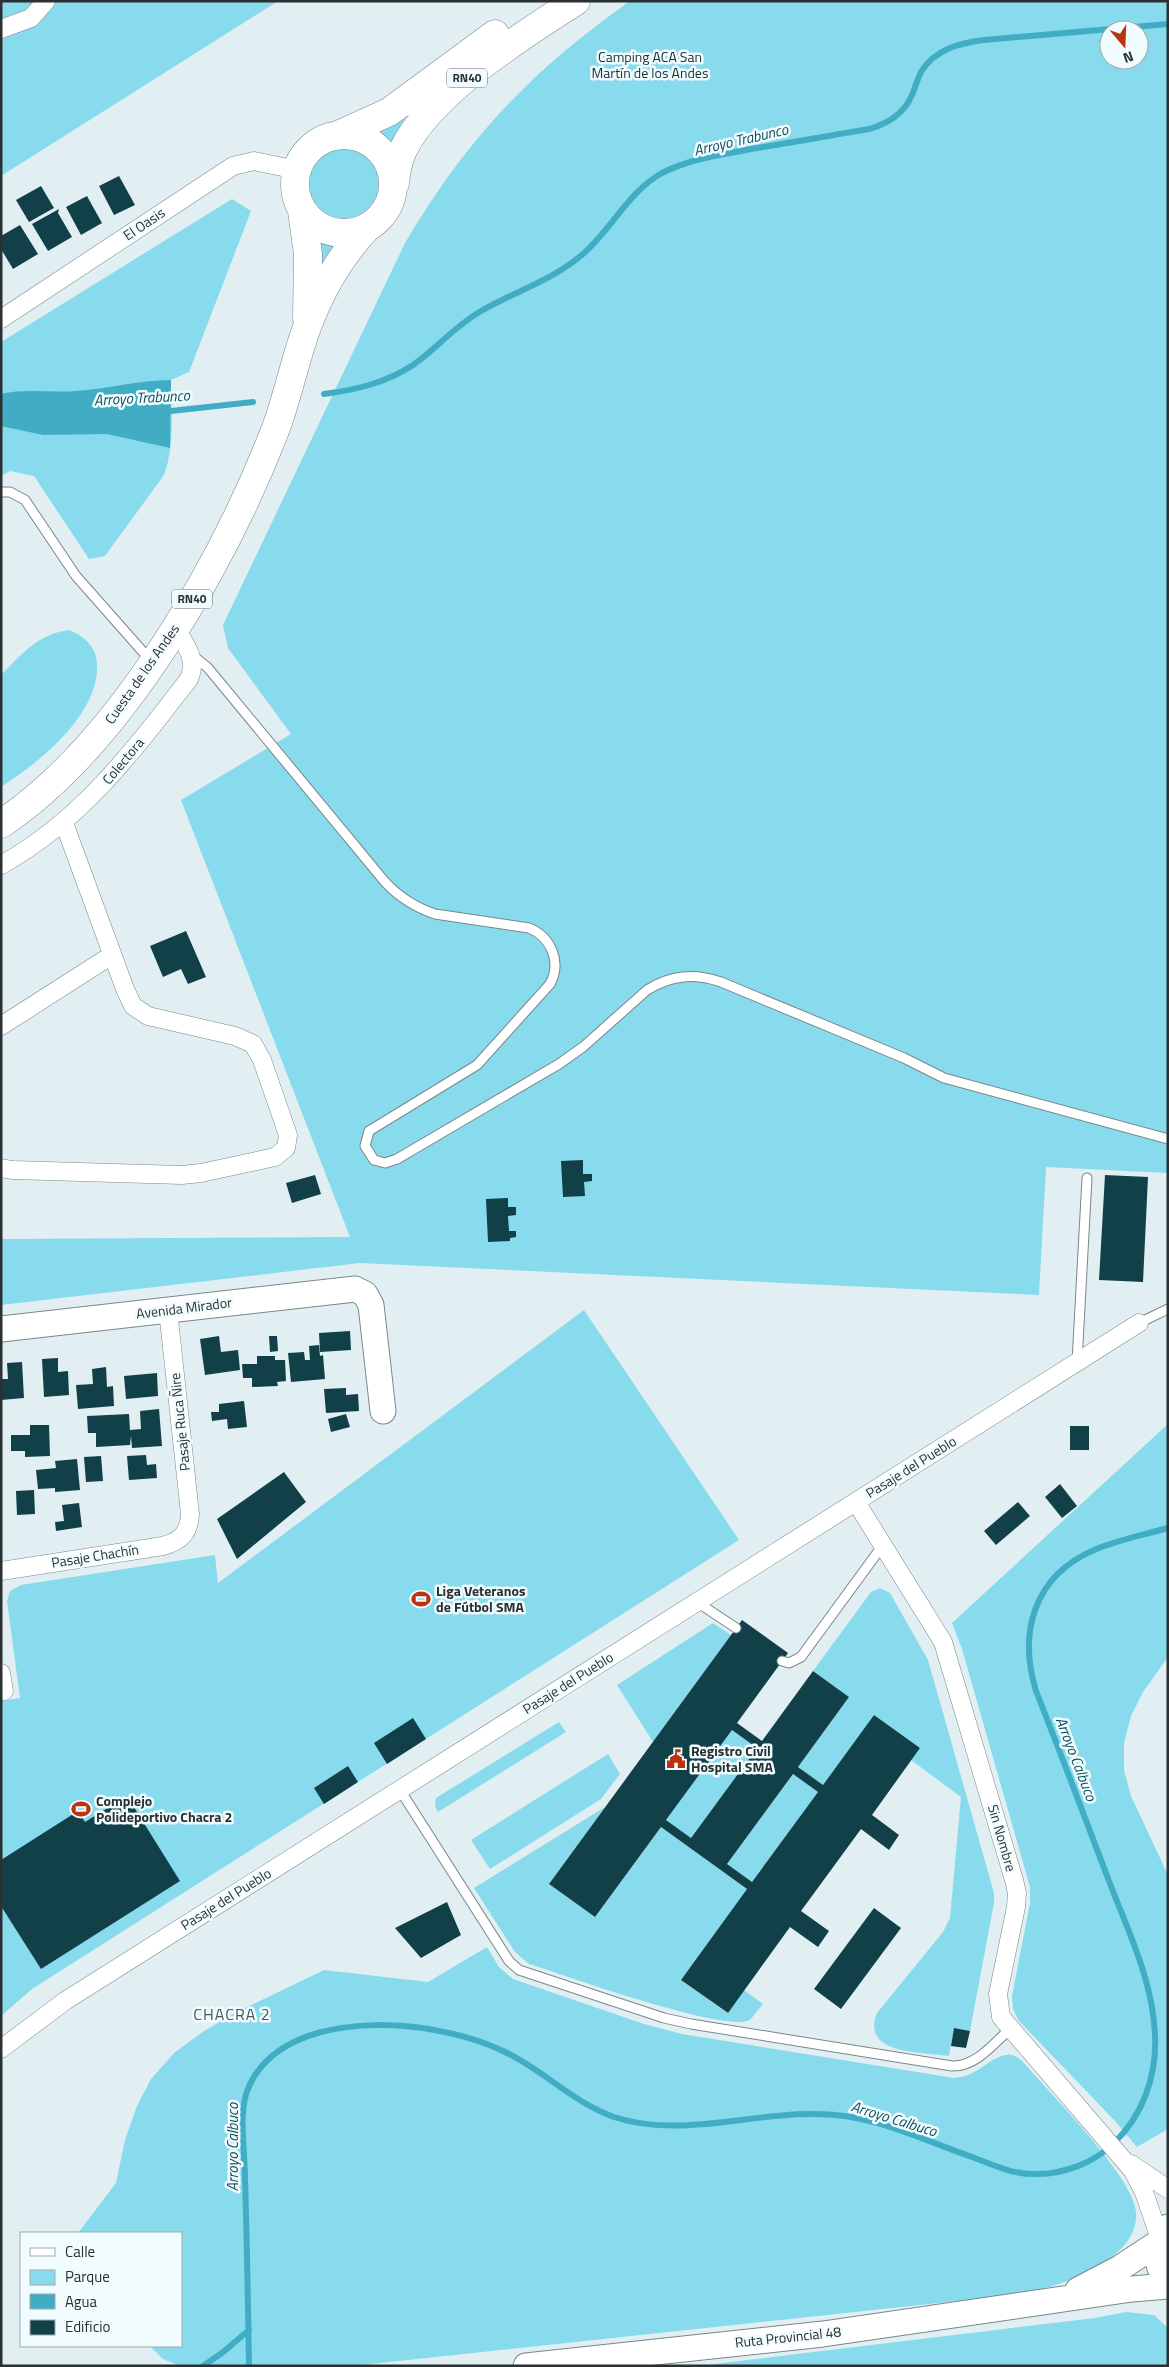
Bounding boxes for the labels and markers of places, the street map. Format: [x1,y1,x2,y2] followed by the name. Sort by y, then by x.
[436,1580,526,1617] place label: Liga Veteranos de Fútbol SMA
[410,1588,432,1610] sports icon: Liga Veteranos de Fútbol SMA
[691,1740,773,1777] place label: Registro Civil Hospital SMA
[665,1748,687,1770] public building icon: Registro Civil Hospital SMA
[96,1790,232,1827] place label: Complejo Polideportivo Chacra 2
[70,1798,92,1820] sports icon: Complejo Polideportivo Chacra 2

